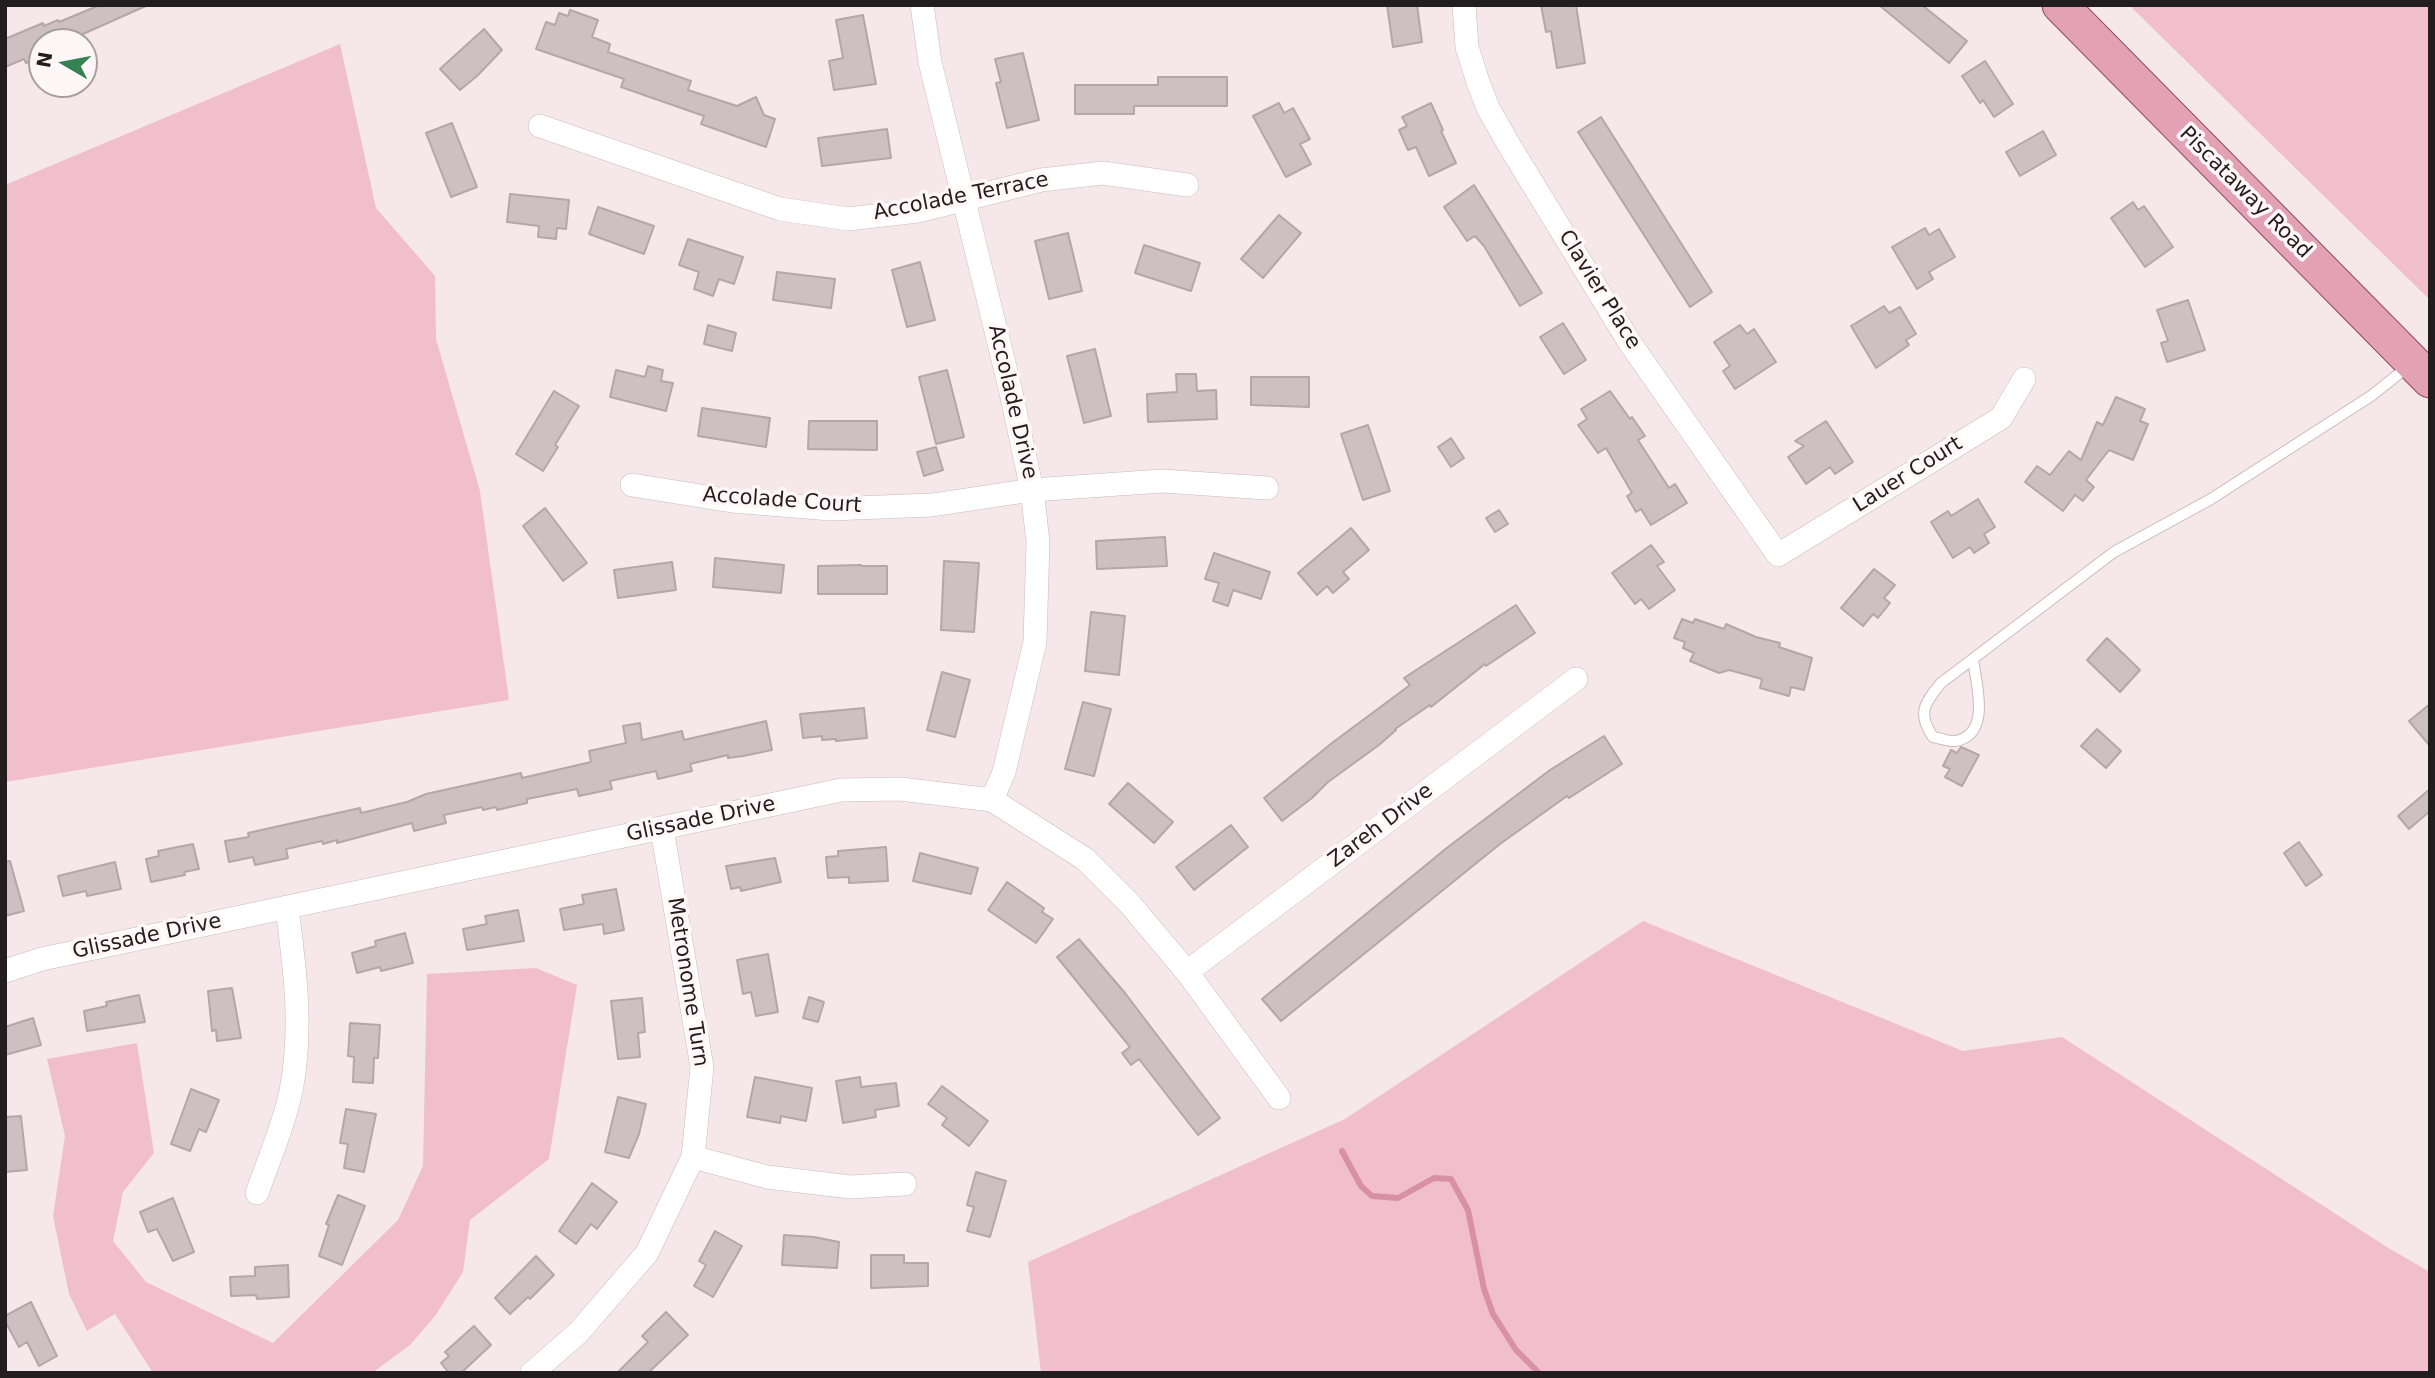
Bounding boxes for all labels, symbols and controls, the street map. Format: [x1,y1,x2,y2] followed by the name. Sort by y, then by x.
[28,28,98,98] north arrow
[32,50,57,69] text: N
[2174,122,2316,264] street label: Piscataway Road
[871,168,1051,226] street label: Accolade Terrace
[1552,226,1646,354] street label: Clavier Place
[982,322,1042,482] street label: Accolade Drive
[1849,432,1967,518] street label: Lauer Court
[702,483,862,519] street label: Accolade Court
[1324,779,1438,873] street label: Zareh Drive
[624,792,778,848] street label: Glissade Drive
[661,896,713,1068] street label: Metronome Turn
[70,909,224,965] street label: Glissade Drive

